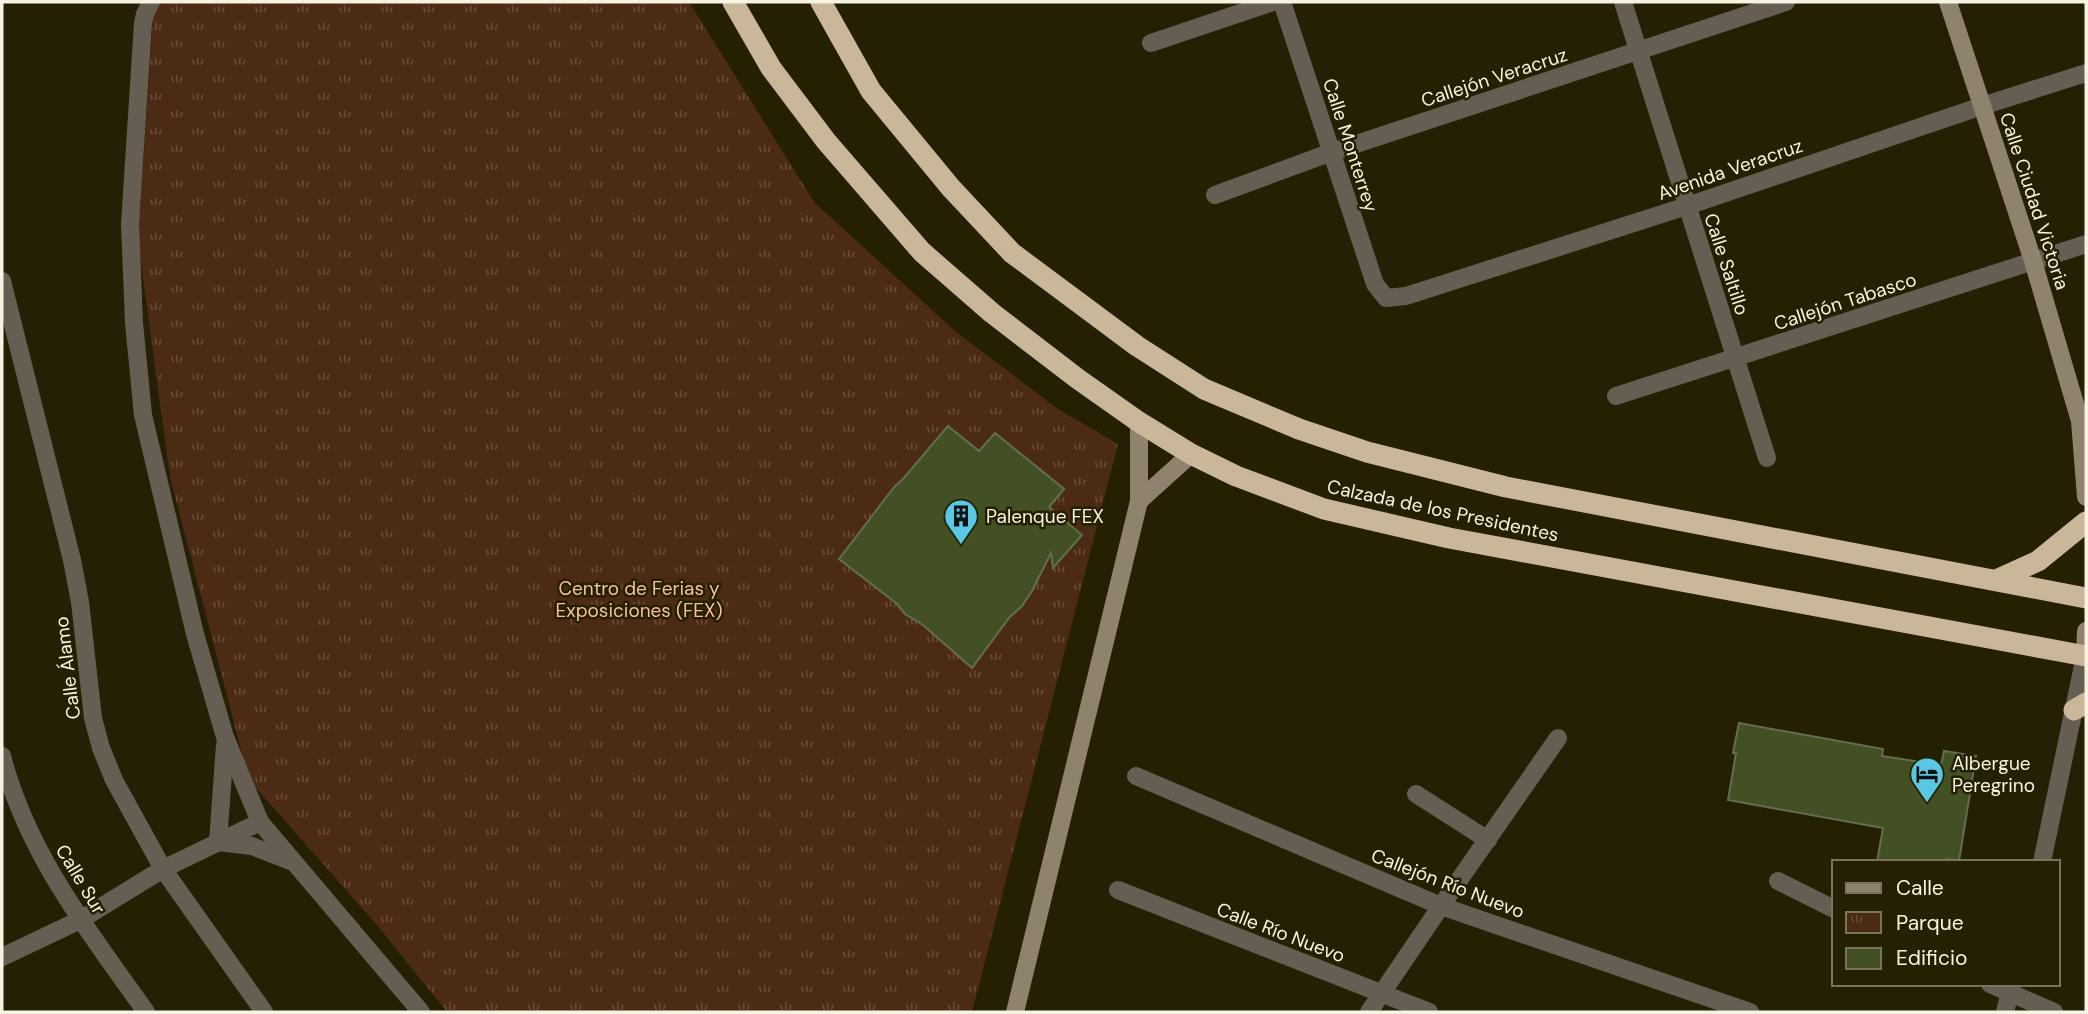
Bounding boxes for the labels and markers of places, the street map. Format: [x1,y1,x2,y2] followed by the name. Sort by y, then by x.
[942,497,980,546] building icon: Palenque FEX
[986,504,1104,529] place label: Palenque FEX
[1952,751,2035,798] place label: Albergue Peregrino
[1908,755,1946,804] hotel icon: Albergue Peregrino

